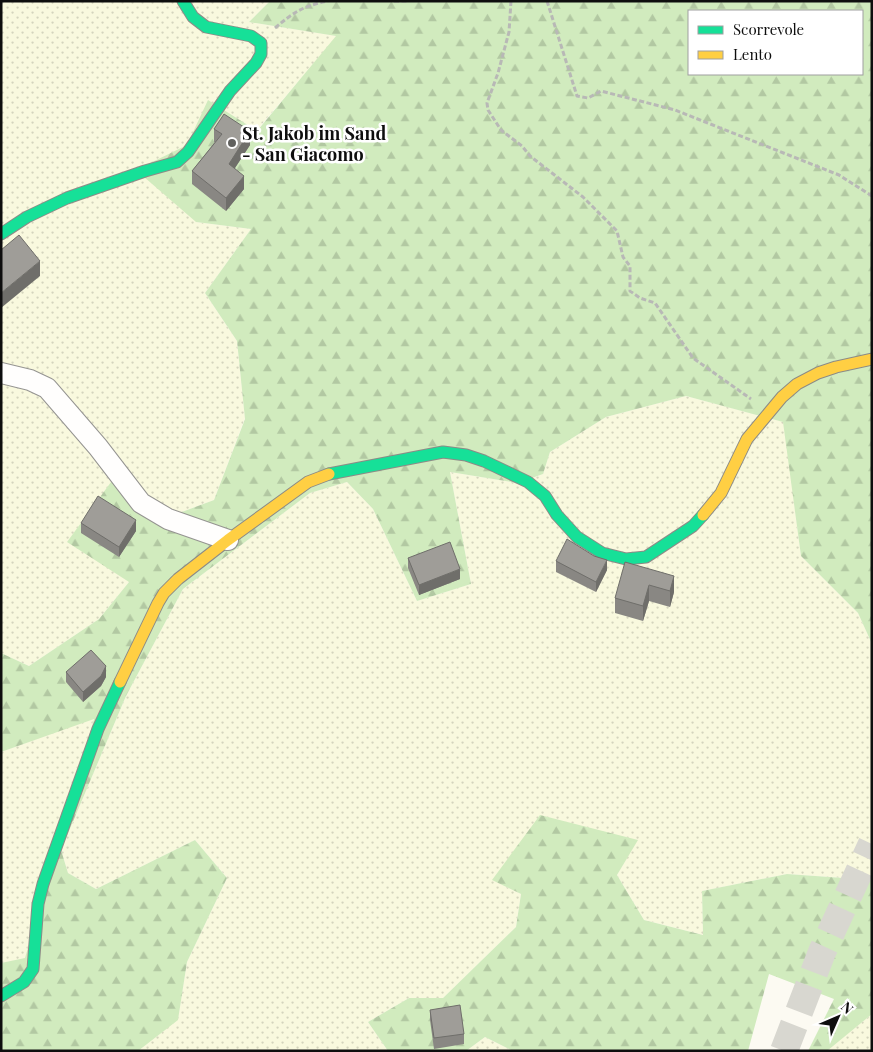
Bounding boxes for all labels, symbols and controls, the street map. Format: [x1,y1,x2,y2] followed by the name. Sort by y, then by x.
[688,10,863,75] legend
[733,19,804,39] text: Scorrevole
[733,44,772,64] text: Lento
[242,121,386,166] place label: St. Jakob im Sand - San Giacomo
[226,137,238,149] marker: St. Jakob im Sand - San Giacomo
[813,992,863,1042] north arrow
[837,997,858,1018] text: N

